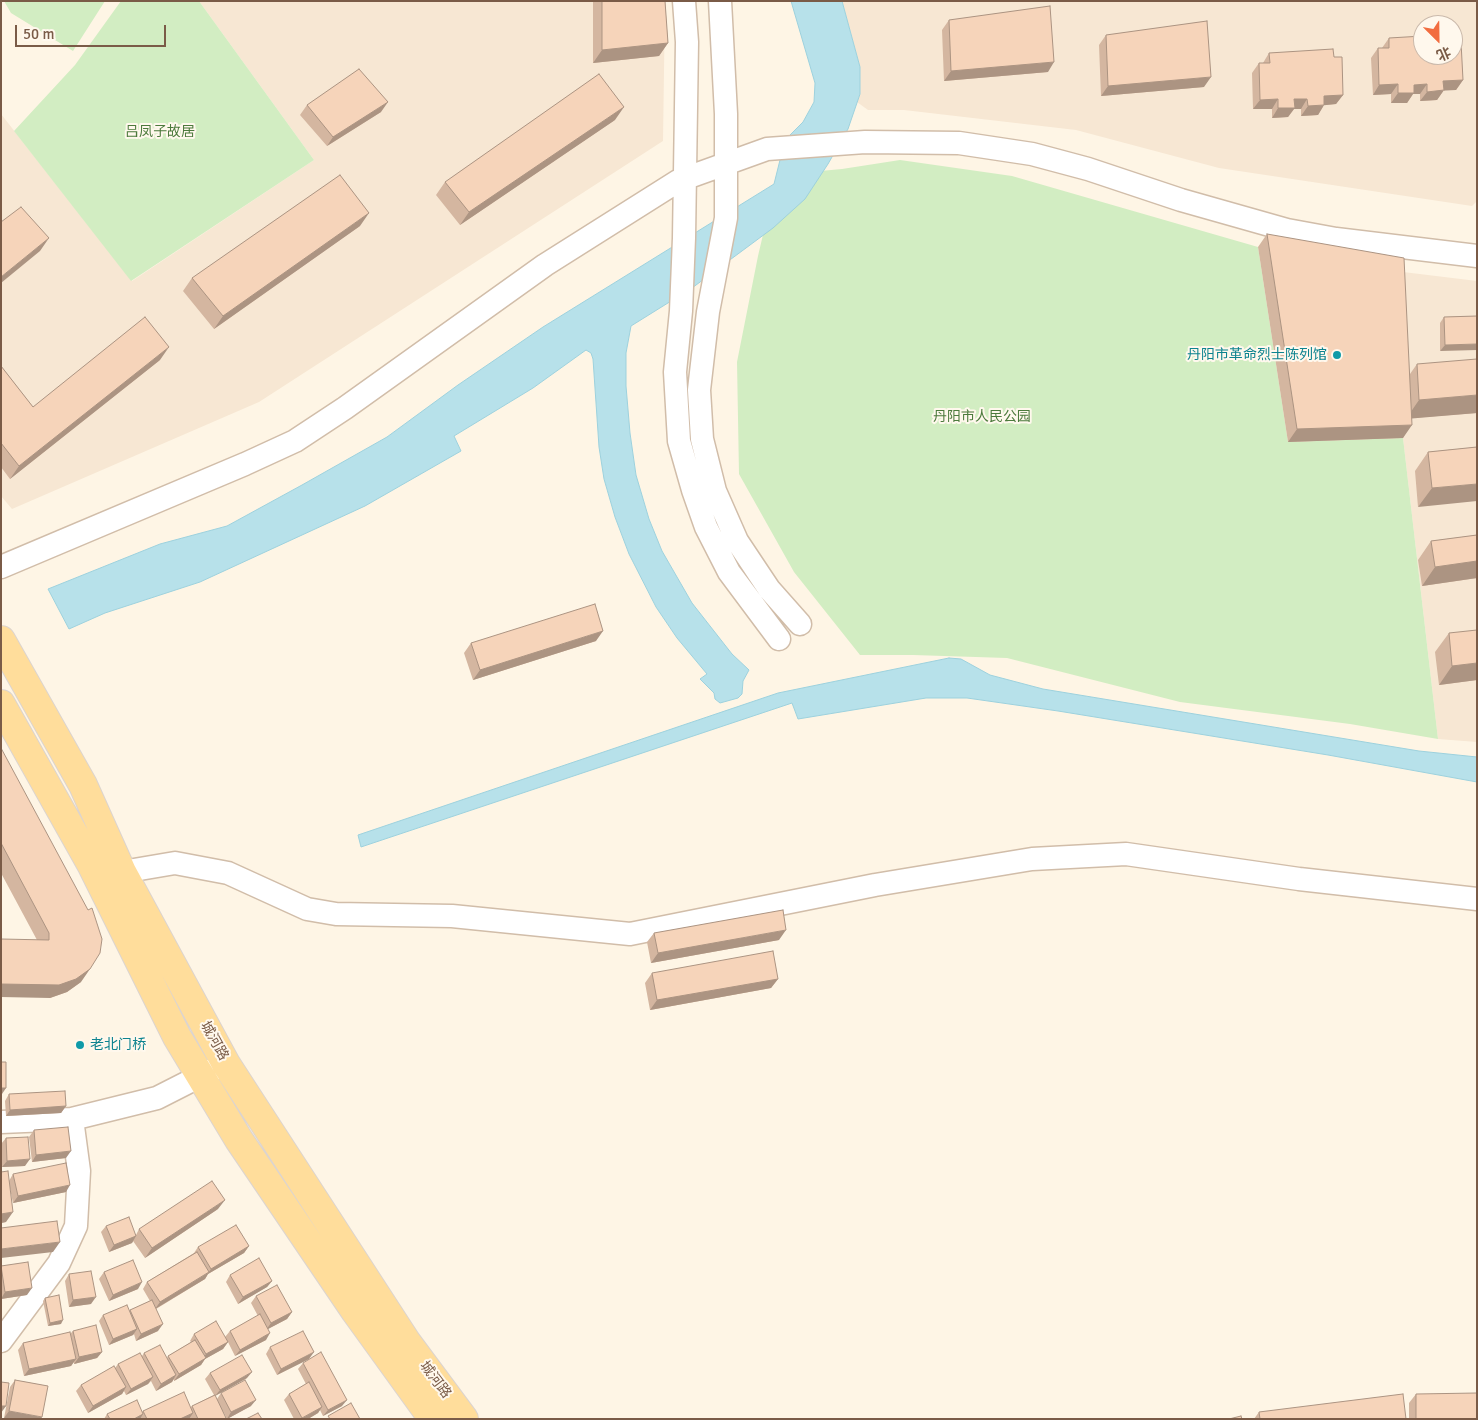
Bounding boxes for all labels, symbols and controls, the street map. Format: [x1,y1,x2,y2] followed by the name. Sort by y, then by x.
[18,15,169,47] scale bar
[1413,15,1463,65] north arrow
[23,25,54,43] text: 50 m
[1434,43,1453,64] text: 北
[125,124,195,140] park label: 吕凤子故居
[1187,347,1327,363] place label: 丹阳市革命烈士陈列馆
[1331,349,1343,361] marker: 丹阳市革命烈士陈列馆
[933,409,1031,425] park label: 丹阳市人民公园
[196,1019,232,1063] street label: 城河路
[90,1037,146,1053] place label: 老北门桥
[74,1039,86,1051] marker: 老北门桥
[416,1358,454,1402] street label: 城河路

